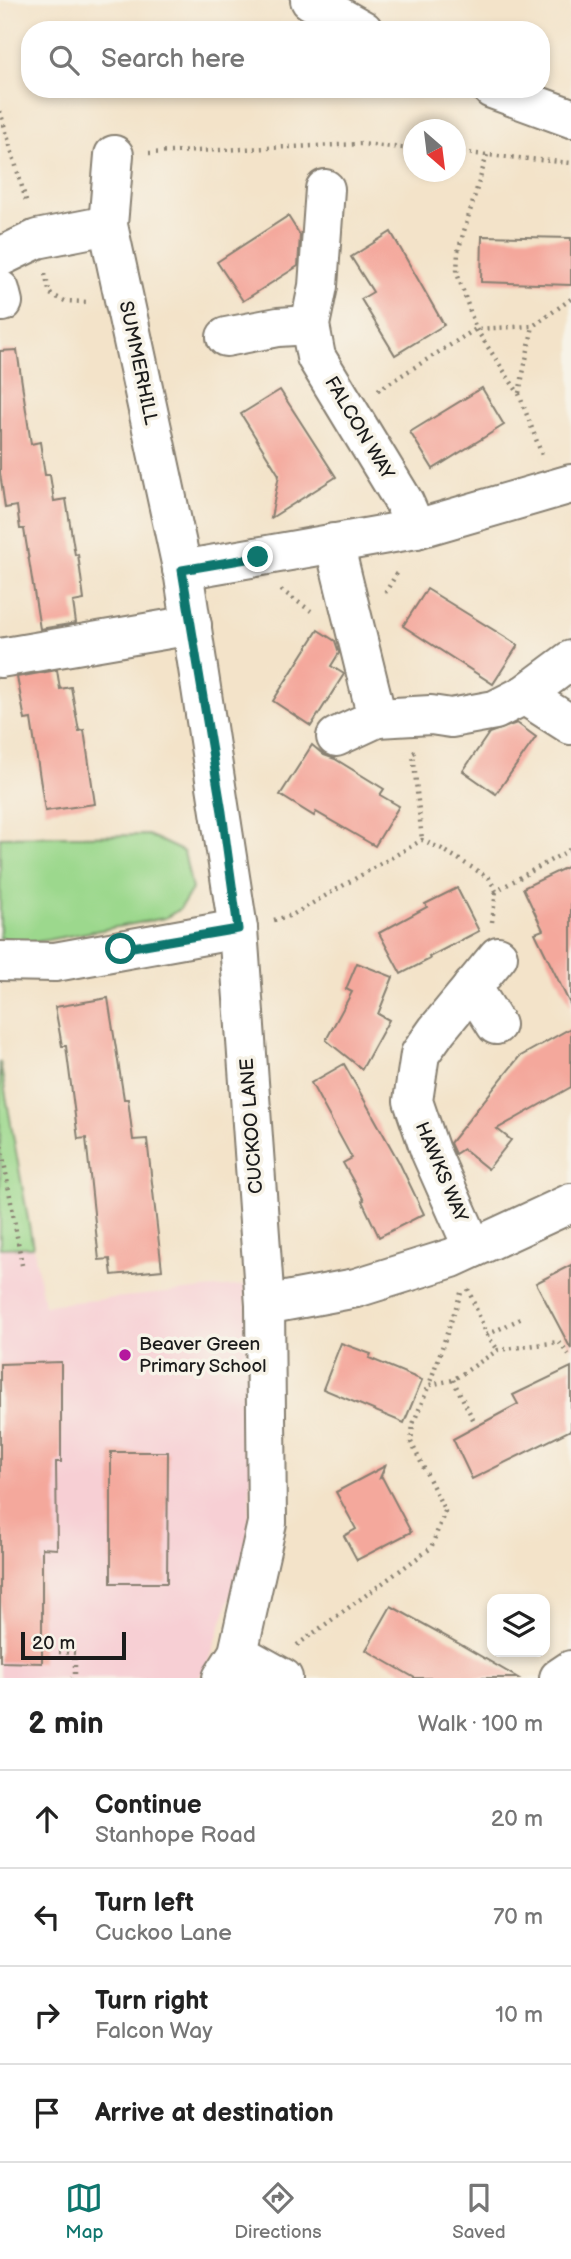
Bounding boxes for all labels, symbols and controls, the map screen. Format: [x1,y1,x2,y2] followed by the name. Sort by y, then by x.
[21,21,550,98] search box
[45,41,83,79] icon: search
[101,44,245,75] text: Search here
[403,119,466,182] north arrow
[114,299,162,427] street label: SUMMERHILL
[319,372,399,484] street label: FALCON WAY
[242,541,273,572] route end
[105,933,136,964] route start
[236,1057,268,1195] street label: CUCKOO LANE
[410,1118,473,1226] street label: HAWKS WAY
[139,1333,267,1378] place label: Beaver Green Primary School
[117,1347,133,1363] marker: Beaver Green Primary School
[487,1594,550,1657] map controls
[487,1594,550,1657] button: layers
[21,1629,126,1661] scale bar
[32,1632,75,1655] text: 20 m
[28,1706,104,1742] text: 2 min
[418,1710,543,1738] text: Walk · 100 m
[95,1790,202,1821] text: Continue
[28,1800,66,1838] icon: ahead
[491,1805,543,1833] text: 20 m
[95,1821,256,1849] text: Stanhope Road
[95,1888,194,1919] text: Turn left
[28,1898,66,1936] icon: left
[493,1903,543,1931] text: 70 m
[95,1919,232,1947] text: Cuckoo Lane
[95,1986,208,2017] text: Turn right
[28,1996,66,2034] icon: right
[495,2001,543,2029] text: 10 m
[95,2017,213,2045] text: Falcon Way
[28,2094,66,2132] icon: arrive
[95,2098,334,2129] text: Arrive at destination
[65,2179,104,2244] tab: Map
[234,2179,322,2244] tab: Directions
[452,2179,506,2244] tab: Saved

